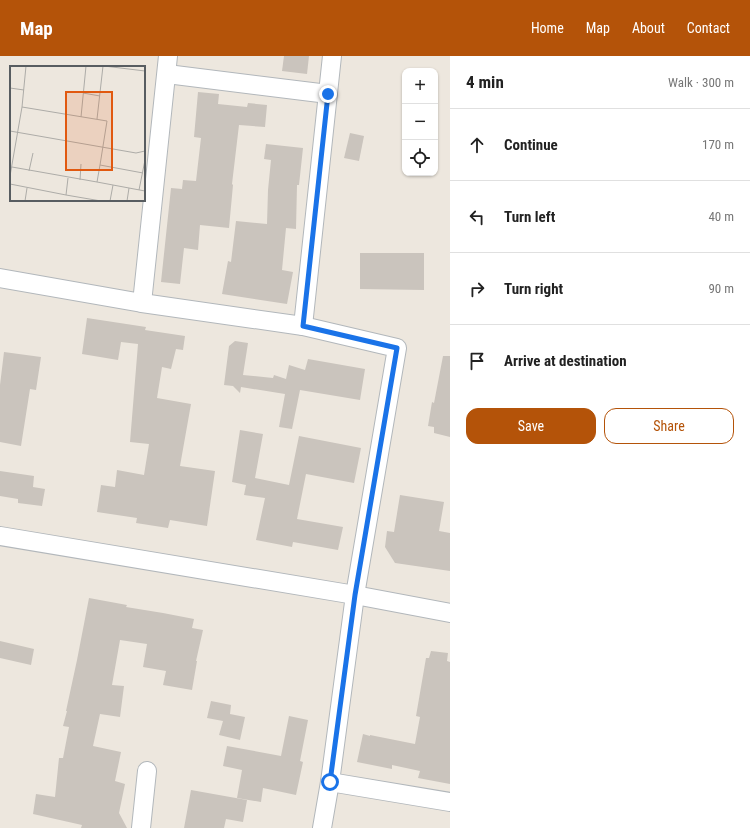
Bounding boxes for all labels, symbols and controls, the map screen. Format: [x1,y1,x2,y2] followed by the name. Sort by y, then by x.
[20,17,53,40] text: Map
[531,20,564,36] text: Home
[586,20,610,36] text: Map
[632,20,665,36] text: About
[687,20,730,36] text: Contact
[10,66,145,201] inset map
[402,68,438,176] map controls
[402,68,438,104] button: +
[466,72,504,92] text: 4 min
[668,75,734,90] text: Walk · 300 m
[319,85,337,103] route end
[402,104,438,140] button: −
[466,134,488,156] icon: ahead
[504,136,558,154] text: Continue
[702,137,734,152] text: 170 m
[402,140,438,176] button: locate
[466,206,488,228] icon: left
[504,208,555,226] text: Turn left
[708,209,734,224] text: 40 m
[466,278,488,300] icon: right
[504,280,563,298] text: Turn right
[708,281,734,296] text: 90 m
[466,350,488,372] icon: arrive
[504,352,627,370] text: Arrive at destination
[466,408,596,444] button: Save
[604,408,734,444] button: Share
[321,773,339,791] route start

